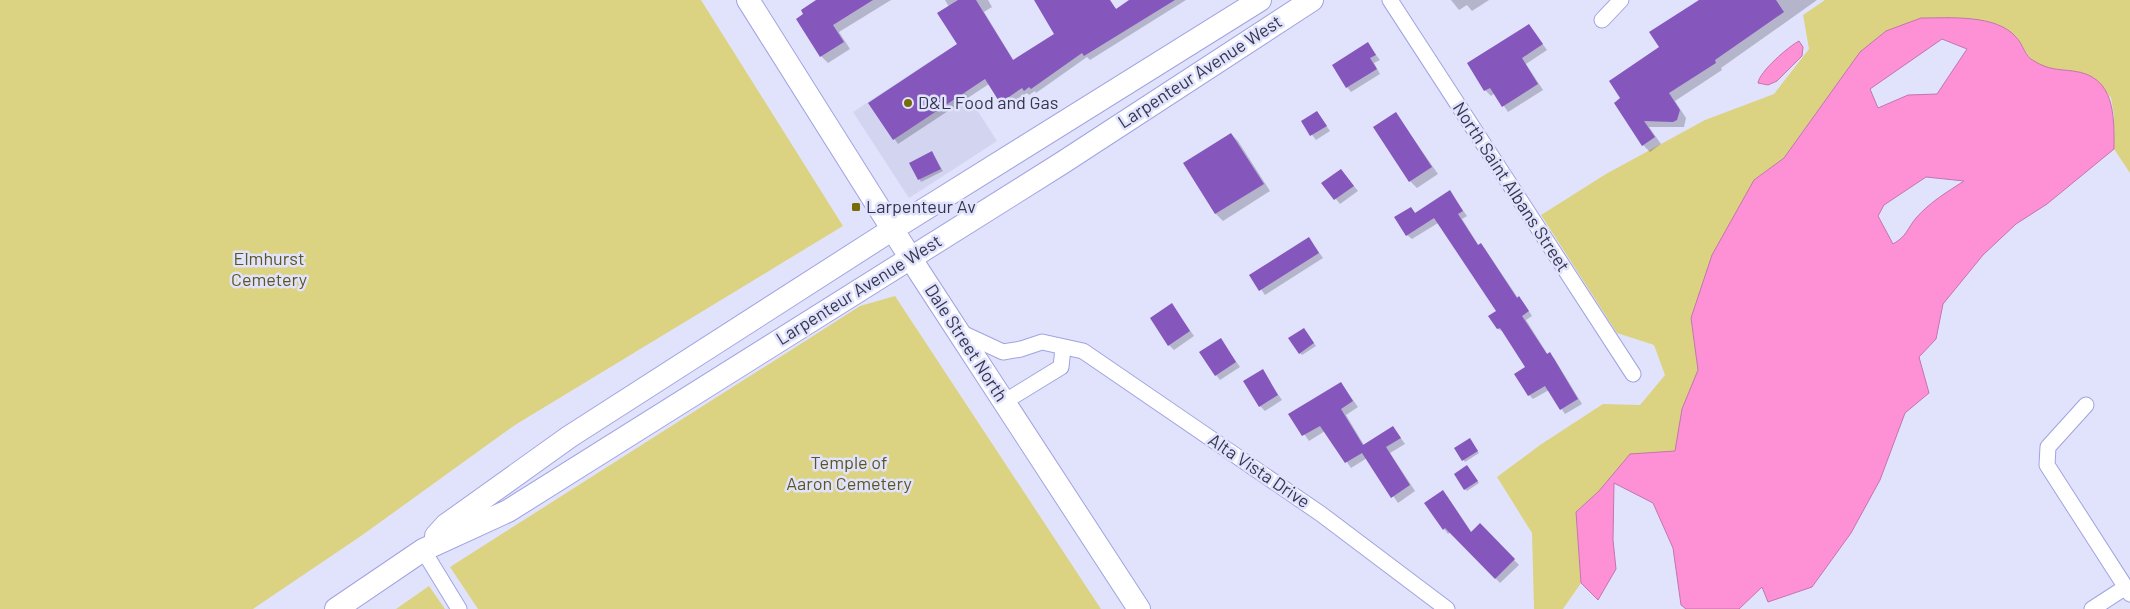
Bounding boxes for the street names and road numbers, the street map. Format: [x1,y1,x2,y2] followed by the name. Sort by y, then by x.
[1113,10,1286,132] street label: Larpenteur Avenue West
[1449,97,1575,275] street label: North Saint Albans Street
[772,229,945,349] street label: Larpenteur Avenue West
[921,280,1013,405] street label: Dale Street North
[1205,428,1315,512] street label: Alta Vista Drive

